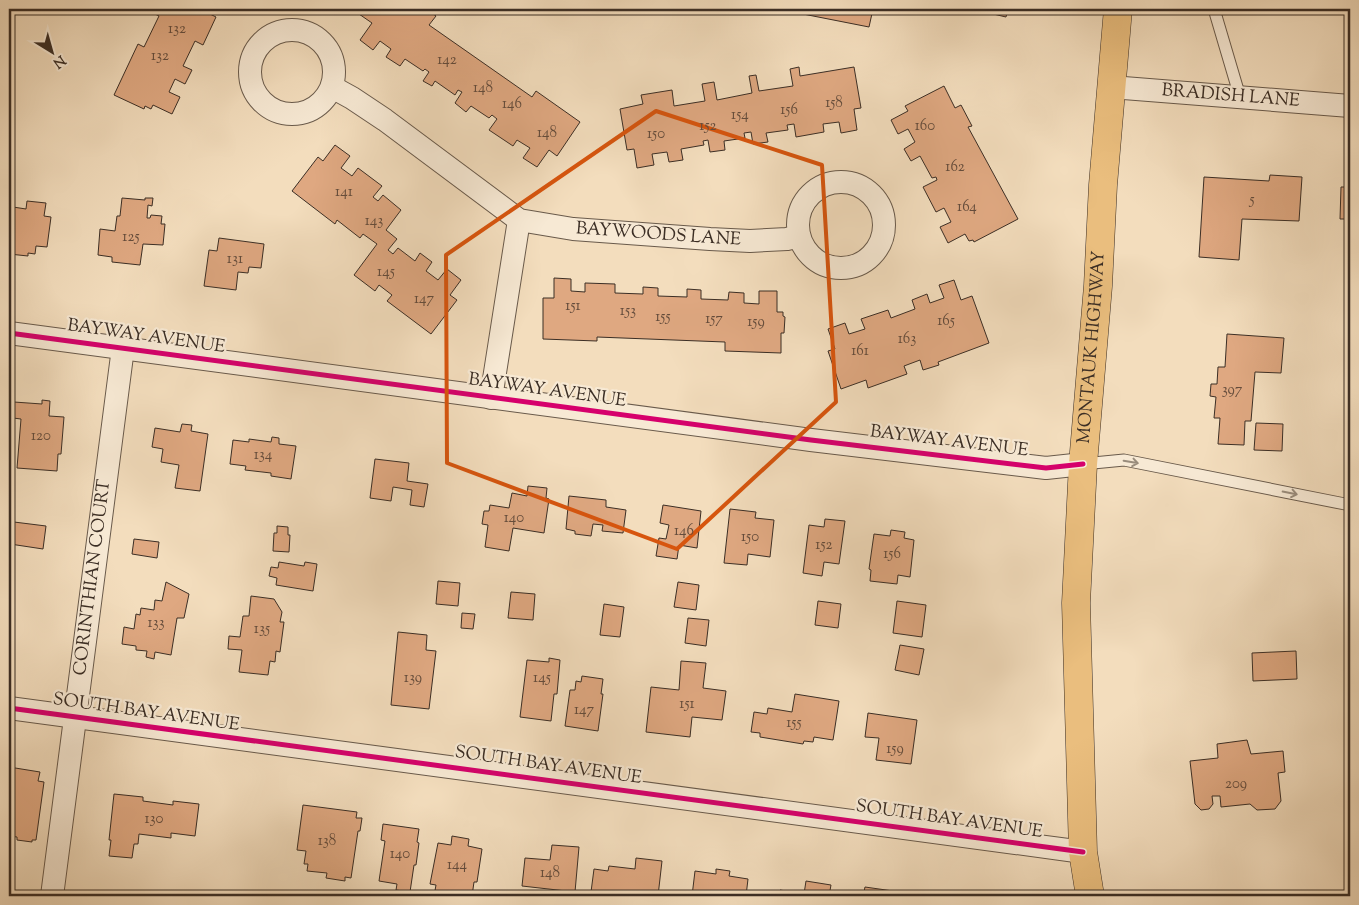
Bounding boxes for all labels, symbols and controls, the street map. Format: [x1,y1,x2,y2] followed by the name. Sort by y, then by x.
[168,19,186,40] house number: 132
[28,28,78,78] north arrow
[151,46,169,67] house number: 132
[48,49,69,72] text: N
[437,50,457,71] house number: 142
[473,78,493,99] house number: 148
[1160,78,1301,115] street label: BRADISH LANE
[825,93,843,114] house number: 158
[502,94,522,115] house number: 146
[780,100,798,121] house number: 156
[731,105,749,126] house number: 154
[699,116,717,137] house number: 152
[915,116,935,137] house number: 160
[537,123,557,144] house number: 148
[647,124,665,145] house number: 150
[945,157,965,178] house number: 162
[335,182,353,203] house number: 141
[1248,190,1255,211] house number: 5
[957,197,977,218] house number: 164
[365,211,383,232] house number: 143
[575,216,742,254] street label: BAYWOODS LANE
[122,227,140,248] house number: 125
[227,249,243,270] house number: 131
[1072,250,1113,445] street label: MONTAUK HIGHWAY
[377,262,395,283] house number: 145
[414,289,435,310] house number: 147
[565,296,581,317] house number: 151
[620,301,636,322] house number: 153
[655,307,671,328] house number: 155
[705,309,723,330] house number: 157
[937,311,955,332] house number: 165
[747,312,765,333] house number: 159
[65,313,227,361] street label: BAYWAY AVENUE
[898,329,916,350] house number: 163
[851,341,869,362] house number: 161
[466,367,628,415] street label: BAYWAY AVENUE
[1222,380,1243,401] house number: 397
[868,419,1030,465] street label: BAYWAY AVENUE
[31,426,51,447] house number: 120
[254,445,273,466] house number: 134
[1123,457,1139,467] one-way arrow
[68,478,118,677] street label: CORINTHIAN COURT
[1282,489,1298,499] one-way arrow
[504,508,524,529] house number: 140
[674,521,694,542] house number: 146
[741,527,759,548] house number: 150
[815,535,833,556] house number: 152
[883,544,901,565] house number: 156
[147,613,165,634] house number: 133
[254,619,270,640] house number: 135
[404,668,422,689] house number: 139
[533,668,551,689] house number: 145
[51,687,241,739] street label: SOUTH BAY AVENUE
[679,694,695,715] house number: 151
[574,700,595,721] house number: 147
[786,713,802,734] house number: 155
[886,739,904,760] house number: 159
[453,740,643,792] street label: SOUTH BAY AVENUE
[1225,774,1247,795] house number: 209
[854,794,1044,846] street label: SOUTH BAY AVENUE
[145,809,164,830] house number: 130
[318,831,336,852] house number: 138
[390,844,410,865] house number: 140
[447,855,468,876] house number: 144
[540,863,560,884] house number: 148

